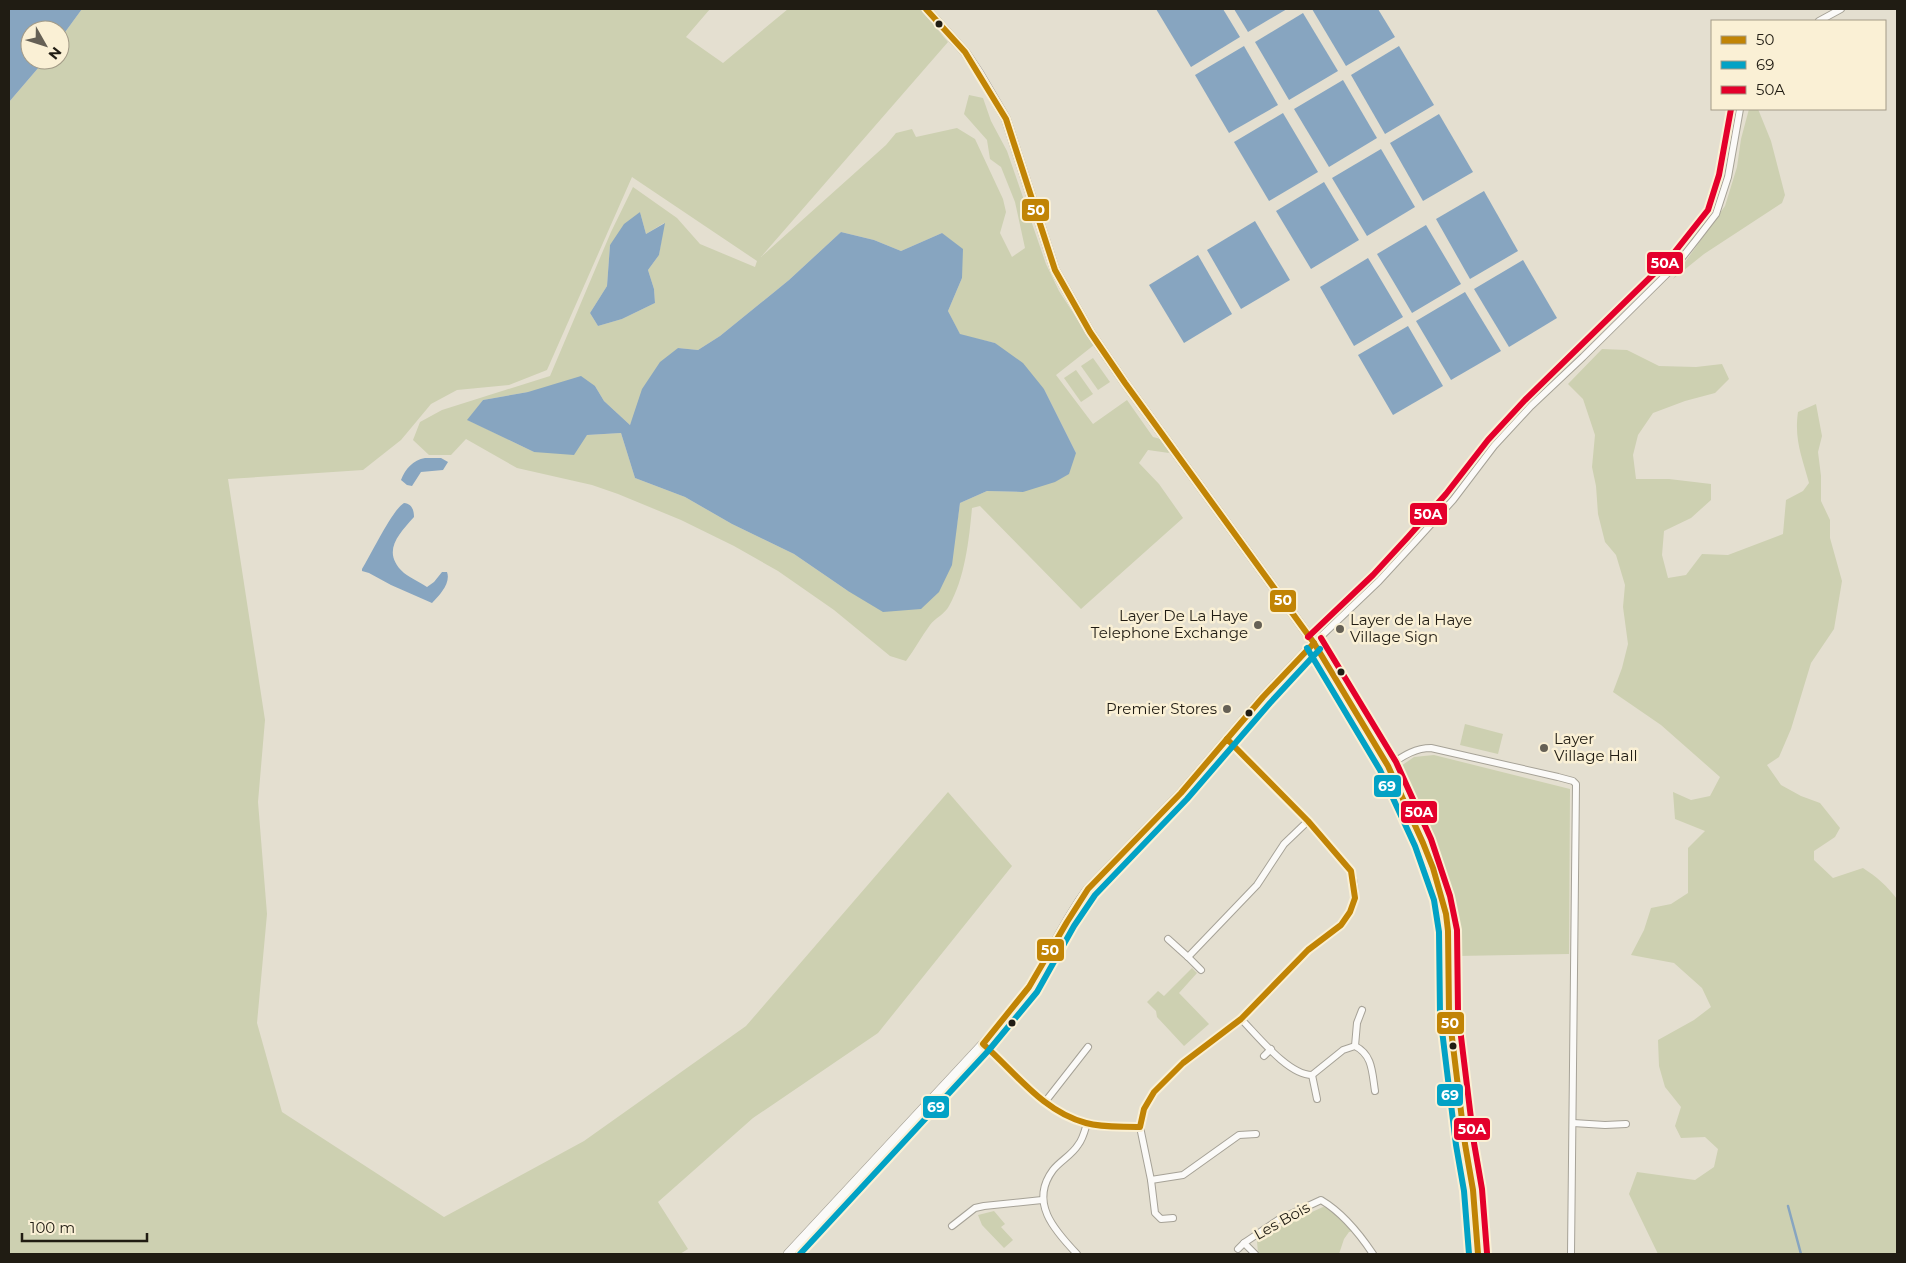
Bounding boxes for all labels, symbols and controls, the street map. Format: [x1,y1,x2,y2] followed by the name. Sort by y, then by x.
[934,19,944,29] unlabelled marker
[20,20,70,70] north arrow
[1711,20,1886,110] legend
[1756,30,1774,49] text: 50
[45,43,66,63] text: N
[1756,55,1774,74] text: 69
[1756,80,1785,99] text: 50A
[1021,198,1050,222] line badge: 50
[1027,201,1045,219] text: 50
[1646,251,1684,275] line badge: 50A
[1651,254,1679,272] text: 50A
[1409,502,1448,526] line badge: 50A
[1414,505,1442,523] text: 50A
[1269,589,1297,613] line badge: 50
[1274,591,1292,609] text: 50
[1091,606,1248,642] place label: Layer De La Haye Telephone Exchange
[1350,610,1472,646] place label: Layer de la Haye Village Sign
[1252,619,1264,631] marker: Layer De La Haye Telephone Exchange
[1334,623,1346,635] marker: Layer de la Haye Village Sign
[1336,667,1346,677] unlabelled marker
[1106,699,1217,718] place label: Premier Stores
[1221,703,1233,715] marker: Premier Stores
[1244,708,1254,718] unlabelled marker
[1554,729,1638,765] place label: Layer Village Hall
[1538,742,1550,754] marker: Layer Village Hall
[1373,774,1402,798] line badge: 69
[1378,777,1396,795] text: 69
[1400,800,1438,824] line badge: 50A
[1405,803,1433,821] text: 50A
[1036,938,1065,962] line badge: 50
[1041,941,1059,959] text: 50
[1436,1011,1465,1035] line badge: 50
[1441,1014,1459,1032] text: 50
[1007,1018,1017,1028] unlabelled marker
[1448,1041,1458,1051] unlabelled marker
[1436,1083,1464,1107] line badge: 69
[1441,1086,1459,1104] text: 69
[922,1095,950,1119] line badge: 69
[927,1098,945,1116] text: 69
[1453,1117,1491,1141] line badge: 50A
[1458,1120,1486,1138] text: 50A
[1250,1197,1313,1244] street label: Les Bois
[22,1210,148,1242] scale bar
[30,1218,75,1237] text: 100 m

